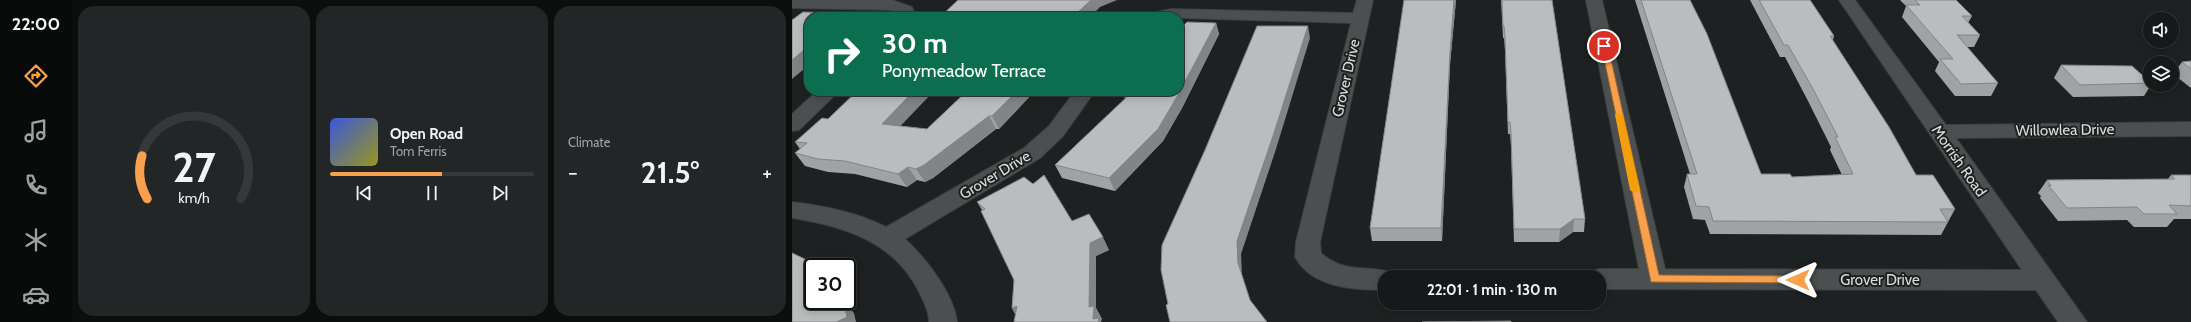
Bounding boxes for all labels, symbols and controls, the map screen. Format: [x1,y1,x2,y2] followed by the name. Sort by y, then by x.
[2143,12,2179,92] map controls
[2143,12,2179,48] button: sound
[12,13,60,35] text: 22:00
[882,26,948,60] text: 30 m
[816,28,868,80] icon: right
[1587,29,1621,63] pin
[1593,35,1615,57] icon: arrive
[1328,37,1364,119] street label: Grover Drive
[2143,56,2179,92] button: layers
[882,60,1046,82] text: Ponymeadow Terrace
[22,62,50,90] icon: directions
[22,117,50,145] icon: music
[2015,120,2115,140] street label: Willowlea Drive
[1928,122,1990,200] street label: Morrish Road
[390,125,463,143] text: Open Road
[568,134,610,150] text: Climate
[172,142,216,192] text: 27
[390,143,447,159] text: Tom Ferris
[956,147,1034,203] street label: Grover Drive
[641,154,699,191] text: 21.5°
[568,159,578,186] text: −
[762,159,772,186] text: +
[22,171,50,199] icon: phone
[353,182,375,204] icon: previous
[421,182,443,204] icon: pause
[489,182,511,204] icon: next
[178,189,210,207] text: km/h
[22,226,50,254] icon: climate
[804,258,856,310] speed limit sign: 30
[1777,259,1819,301] position arrow
[1840,271,1920,289] street label: Grover Drive
[22,281,50,309] icon: car
[1427,281,1557,299] text: 22:01 · 1 min · 130 m

